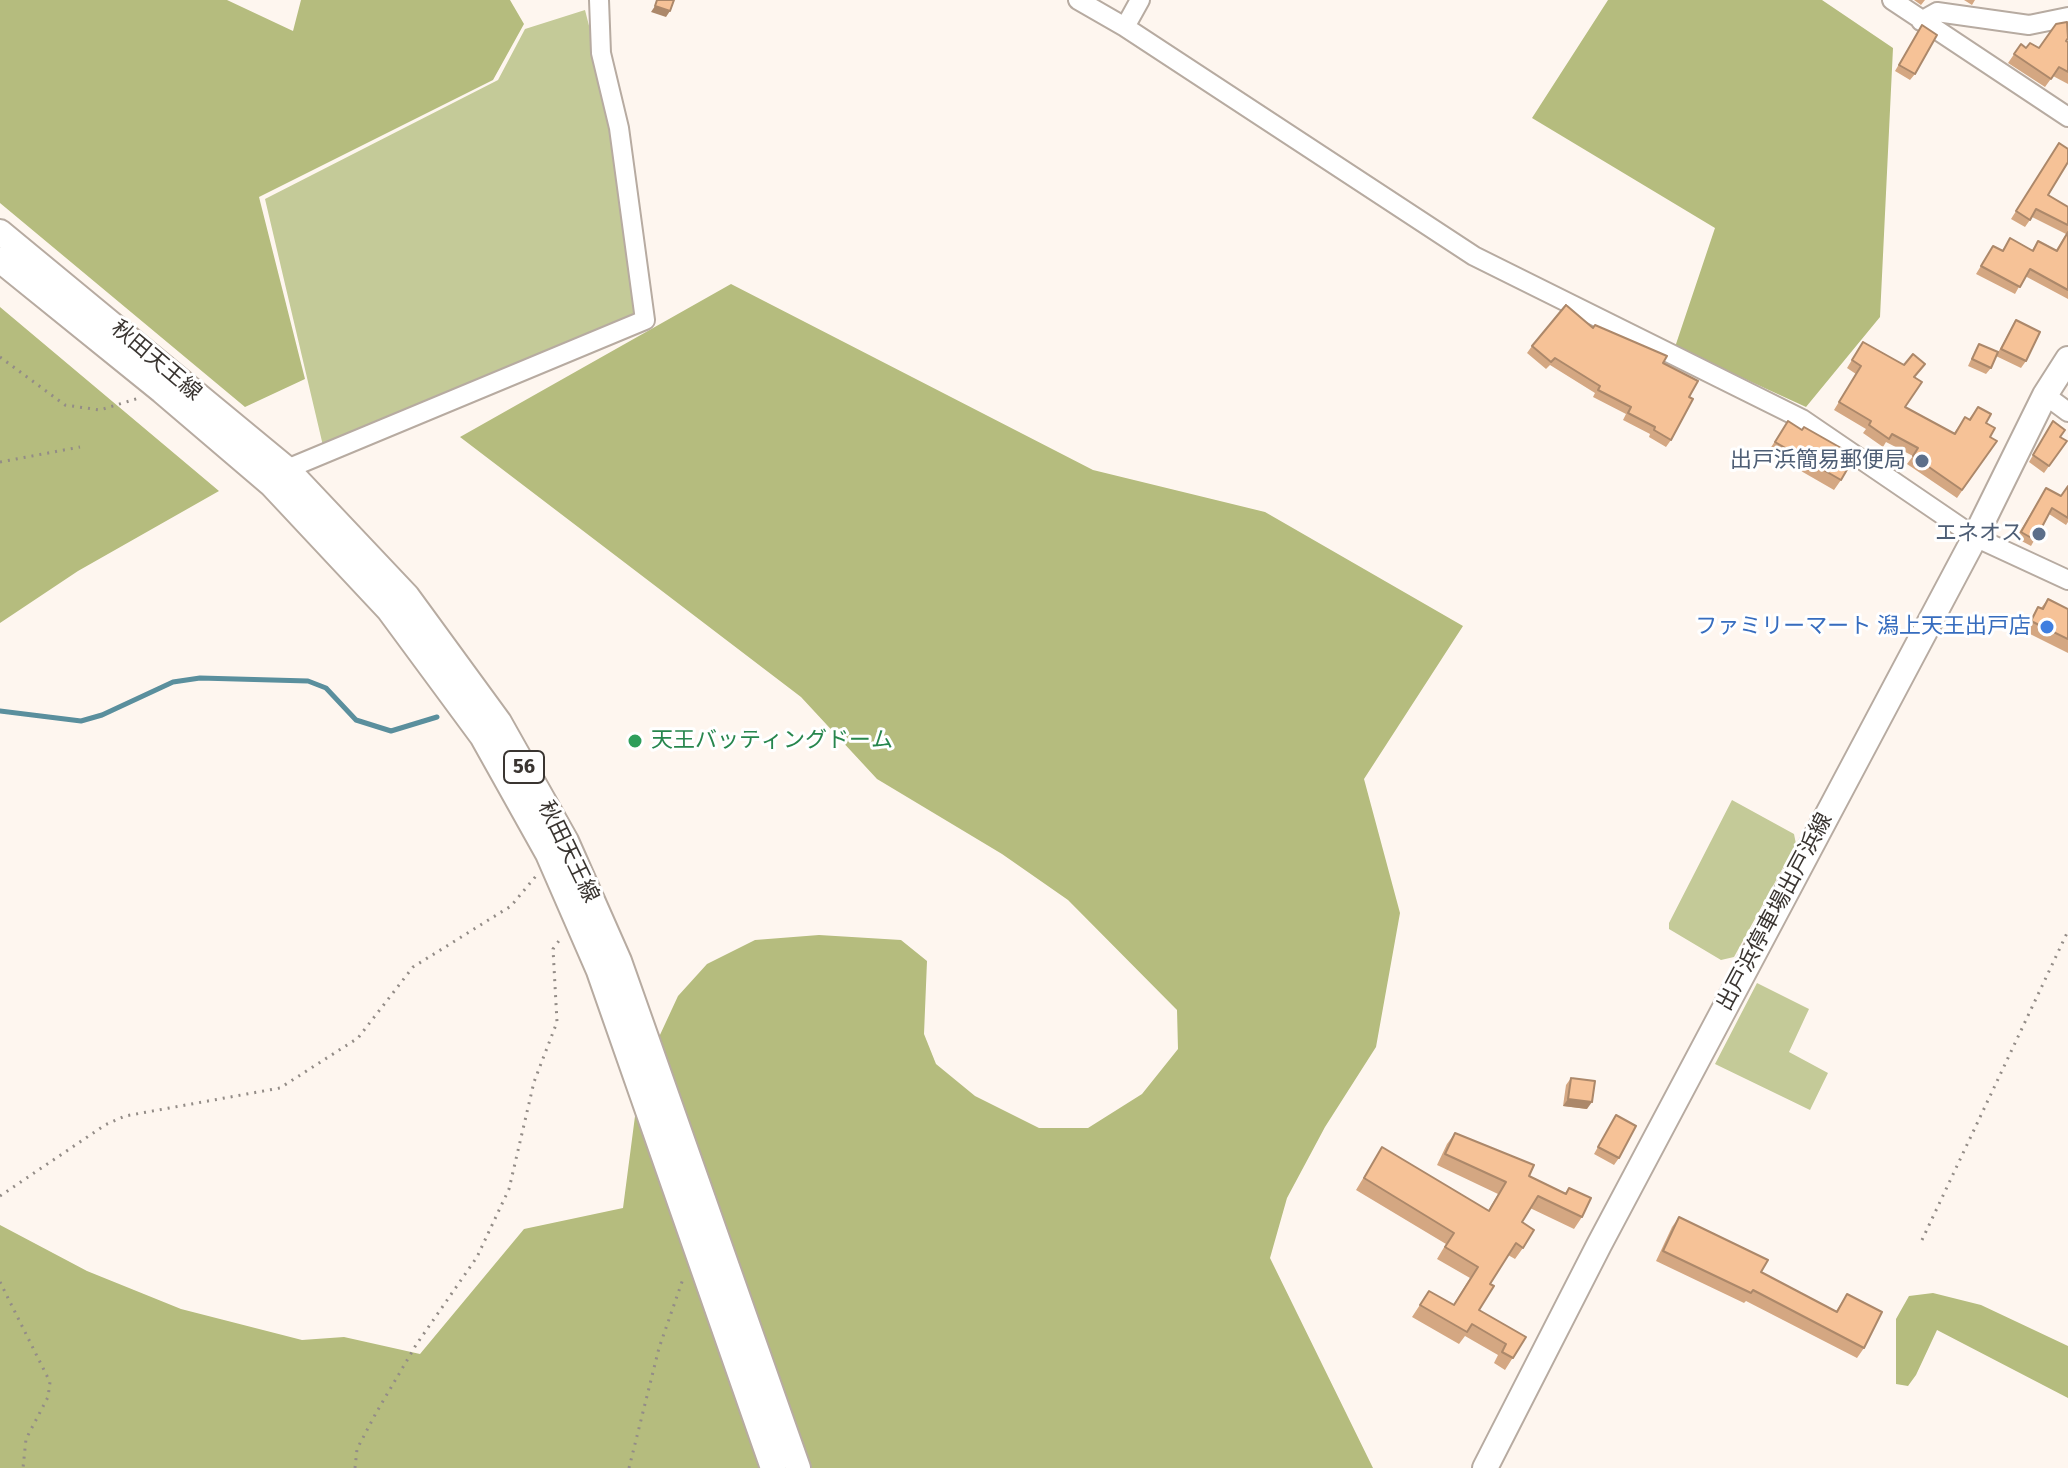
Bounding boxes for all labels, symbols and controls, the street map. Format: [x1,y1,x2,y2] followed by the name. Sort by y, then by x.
[105,316,207,406] street label: 秋田天王線
[1730,448,1906,474] place label: 出戸浜簡易郵便局
[1913,452,1931,470] marker: 出戸浜簡易郵便局
[1935,521,2023,547] place label: エネオス
[2030,525,2048,543] marker: エネオス
[1695,614,2031,640] place label: ファミリーマート 潟上天王出戸店
[2038,618,2056,636] marker: ファミリーマート 潟上天王出戸店
[651,728,893,754] place label: 天王バッティングドーム
[626,732,644,750] marker: 天王バッティングドーム
[504,751,544,783] road number: 56
[532,797,604,907] street label: 秋田天王線
[1712,809,1838,1015] street label: 出戸浜停車場出戸浜線

